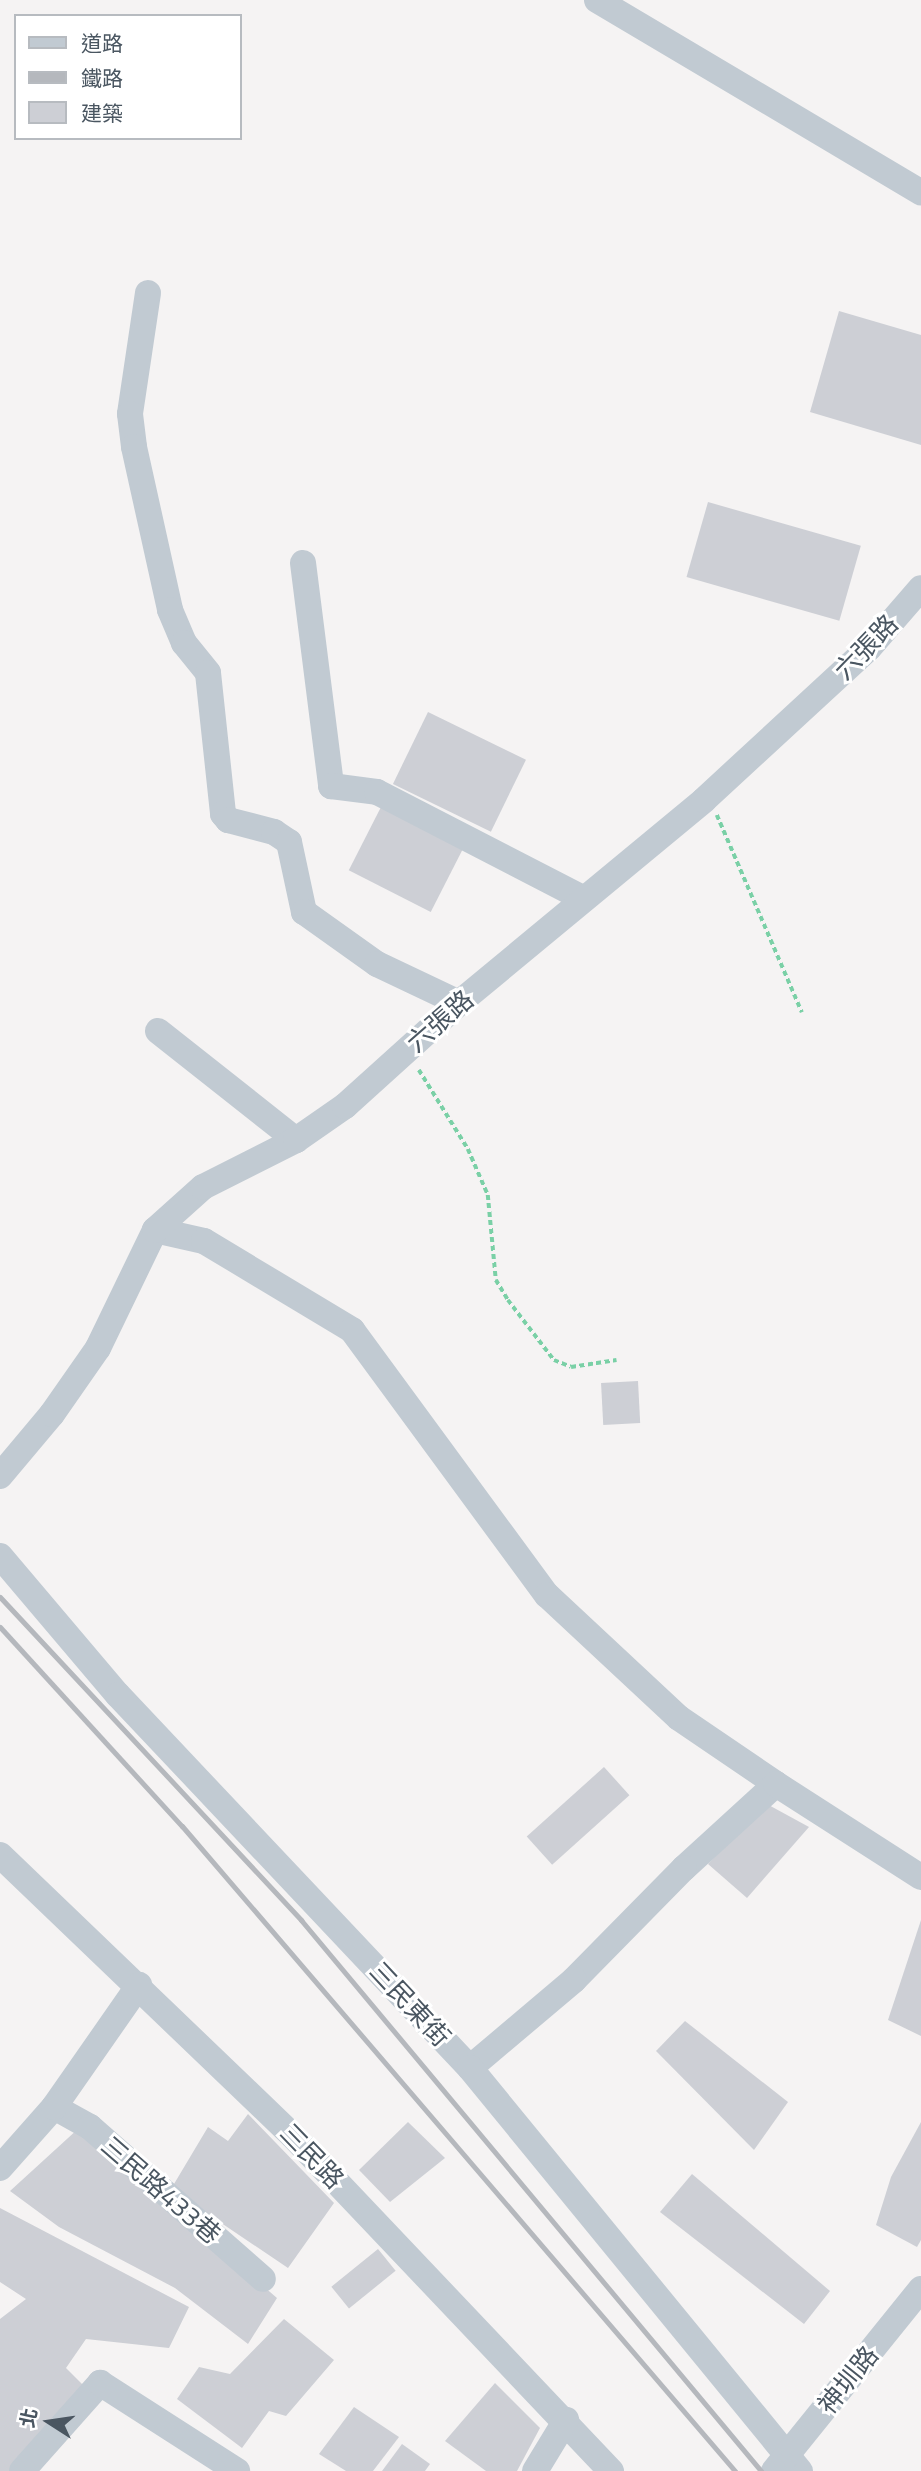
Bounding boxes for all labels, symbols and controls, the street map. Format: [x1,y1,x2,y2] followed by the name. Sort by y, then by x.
[14,14,242,140] legend
[81,27,123,59] text: 道路
[81,62,123,94] text: 鐵路
[81,97,123,129] text: 建築
[828,608,904,686] street label: 六張路
[400,984,480,1058] street label: 六張路
[363,1955,457,2053] street label: 三民東街
[274,2117,350,2195] street label: 三民路
[95,2130,227,2250] street label: 三民路433巷
[811,2340,885,2420] street label: 神圳路
[14,2387,84,2457] north arrow
[12,2405,44,2430] text: 北

